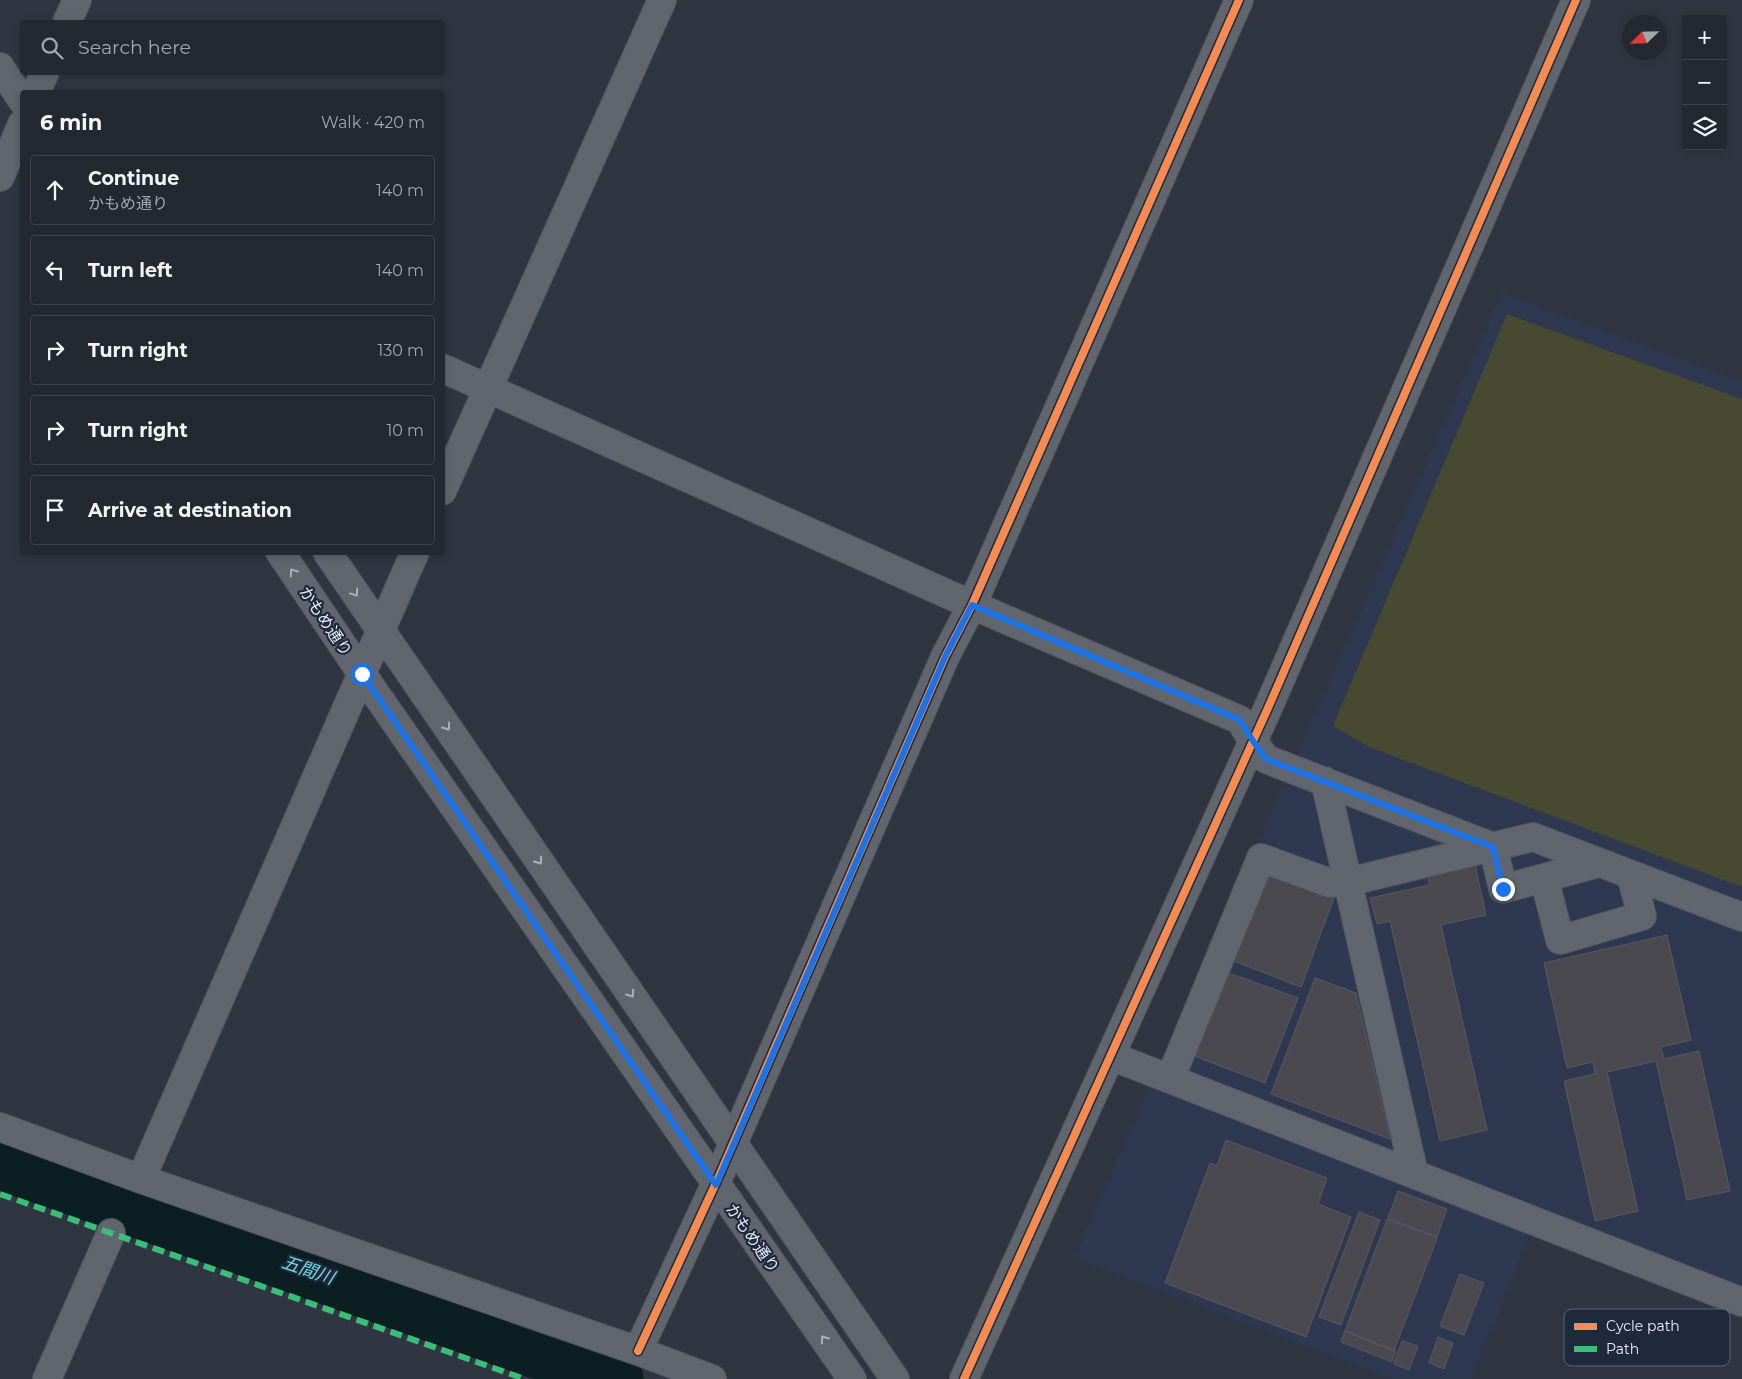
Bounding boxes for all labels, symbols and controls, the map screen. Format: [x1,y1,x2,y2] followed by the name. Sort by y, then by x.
[1622,15,1667,60] north arrow
[1682,15,1727,150] map controls
[1682,15,1727,60] button: +
[20,20,445,75] search box
[38,34,66,62] icon: search
[78,36,191,59] text: Search here
[1682,60,1727,105] button: −
[1682,105,1727,150] button: layers
[40,110,102,135] text: 6 min
[321,113,425,132] text: Walk · 420 m
[88,167,179,190] text: Continue
[41,176,69,204] icon: ahead
[376,181,424,200] text: 140 m
[88,194,168,213] text: かもめ通り
[41,256,69,284] icon: left
[88,259,173,282] text: Turn left
[376,261,424,280] text: 140 m
[41,336,69,364] icon: right
[88,339,188,362] text: Turn right
[377,341,424,360] text: 130 m
[41,416,69,444] icon: right
[88,419,188,442] text: Turn right
[386,421,424,440] text: 10 m
[41,496,69,524] icon: arrive
[88,499,292,522] text: Arrive at destination
[290,568,299,578] one-way arrow
[295,583,356,660] street label: かもめ通り
[349,587,358,597] one-way arrow
[351,663,374,686] route start
[441,721,450,731] one-way arrow
[533,855,542,864] one-way arrow
[1492,878,1515,901] route end
[625,989,634,998] one-way arrow
[722,1200,783,1277] street label: かもめ通り
[279,1251,339,1290] water label: 五間川
[1564,1309,1730,1366] legend
[1606,1317,1680,1335] text: Cycle path
[821,1335,830,1345] one-way arrow
[1606,1340,1639,1358] text: Path

